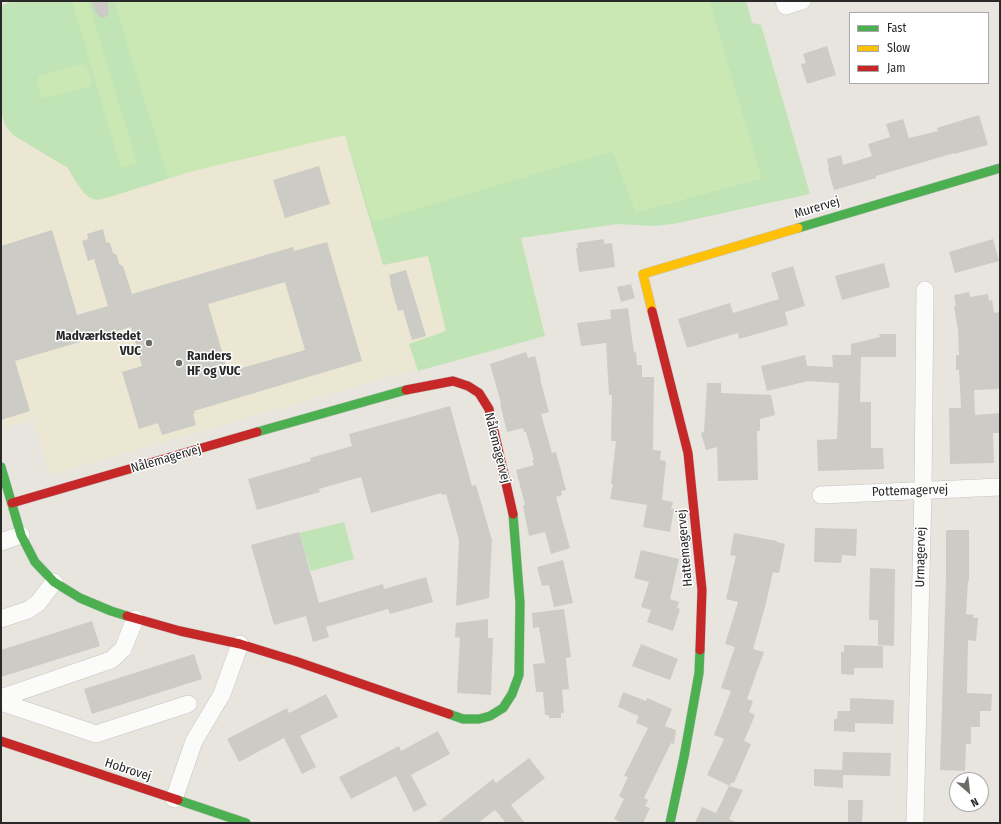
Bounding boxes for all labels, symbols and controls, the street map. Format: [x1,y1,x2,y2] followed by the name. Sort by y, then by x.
[849,12,989,84] legend
[887,21,906,35] text: Fast
[887,41,910,55] text: Slow
[887,61,905,75] text: Jam
[792,194,842,222] street label: Murervej
[56,328,141,359] place label: Madværkstedet VUC
[144,338,154,348] marker: Madværkstedet VUC
[187,348,241,379] place label: Randers HF og VUC
[174,358,184,368] marker: Randers HF og VUC
[481,411,513,485] street label: Nålemagervej
[129,442,203,476] street label: Nålemagervej
[871,482,949,500] street label: Pottemagervej
[674,509,696,587] street label: Hattemagervej
[913,527,929,587] street label: Urmagervej
[103,755,153,785] street label: Hobrovej
[949,772,989,812] north arrow
[968,795,980,809] text: N

